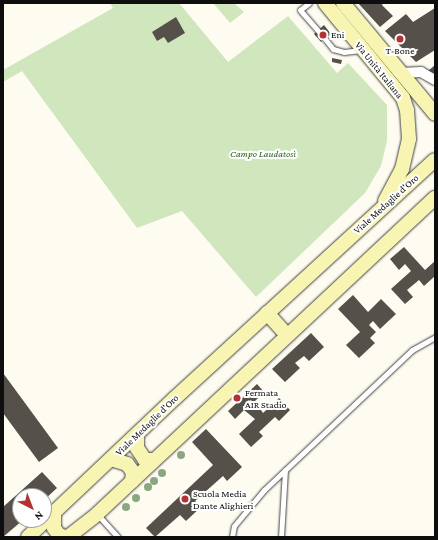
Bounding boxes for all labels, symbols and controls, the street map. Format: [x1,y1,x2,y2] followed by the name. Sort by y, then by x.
[331,29,344,41] place label: Eni
[318,30,328,40] marker: Eni
[395,34,405,44] marker: T-Bone
[352,39,406,101] street label: Via Unità Italiana
[385,45,415,57] place label: T-Bone
[230,148,296,160] park label: Campo Laudatosì
[351,172,421,236] street label: Viale Medaglie d'Oro
[245,386,287,410] place label: Fermata AIR Stadio
[113,392,181,458] street label: Viale Medaglie d'Oro
[232,393,242,403] marker: Fermata AIR Stadio
[193,487,253,510] place label: Scuola Media Dante Alighieri
[12,488,52,528] north arrow
[180,494,190,504] marker: Scuola Media Dante Alighieri
[33,509,46,523] text: N

